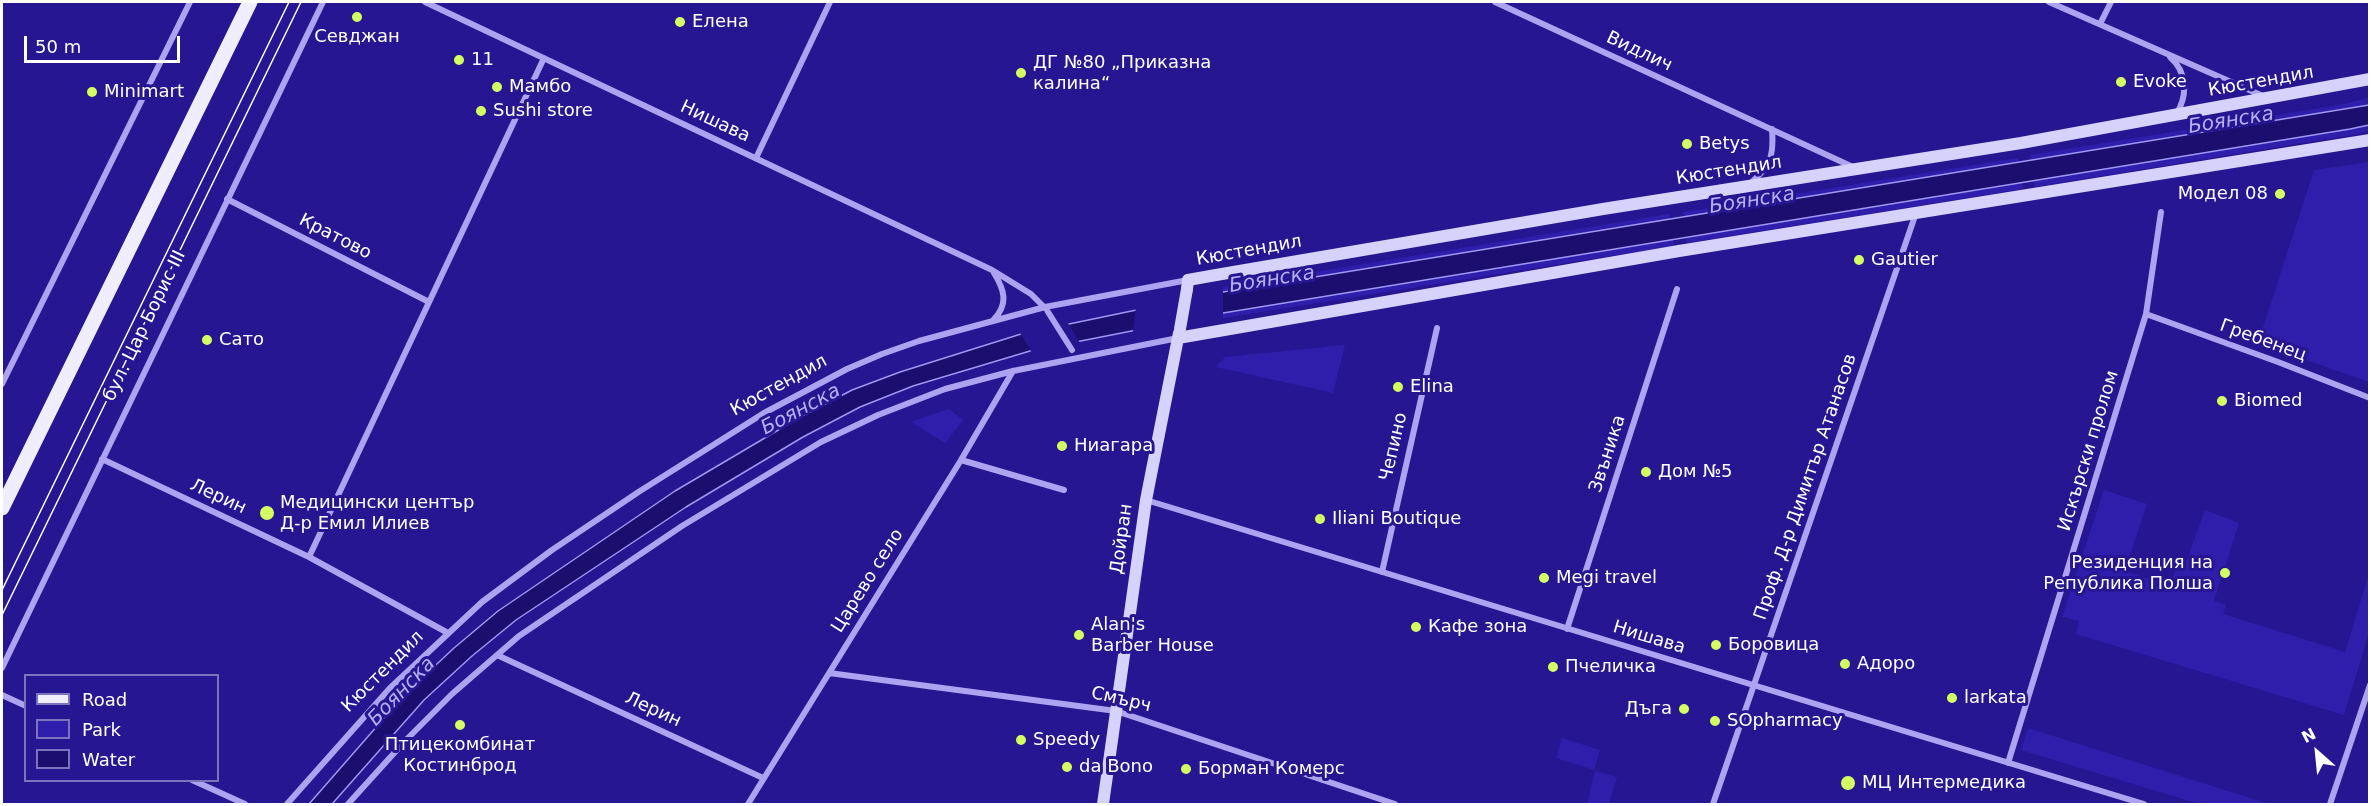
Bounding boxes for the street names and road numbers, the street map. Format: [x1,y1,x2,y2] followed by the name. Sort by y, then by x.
[1603,27,1675,77] street label: Видлич
[2207,62,2315,102] street label: Кюстендил
[677,96,753,148] street label: Нишава
[1675,152,1783,190] street label: Кюстендил
[295,210,375,264] street label: Кратово
[1195,231,1303,271] street label: Кюстендил
[99,247,191,405] street label: бул. Цар Борис III
[2217,315,2309,367] street label: Гребенец
[727,351,831,421] street label: Кюстендил
[1750,351,1862,623] street label: Проф. Д-р Димитър Атанасов
[2054,368,2124,534] street label: Искърски пролом
[1376,411,1412,483] street label: Чепино
[1585,413,1631,495] street label: Звъника
[186,475,250,519] street label: Лерин
[1106,502,1138,576] street label: Дойран
[827,525,909,637] street label: Царево село
[1610,617,1688,659] street label: Нишава
[338,627,428,717] street label: Кюстендил
[1089,683,1153,717] street label: Смърч
[621,688,685,732] street label: Лерин

